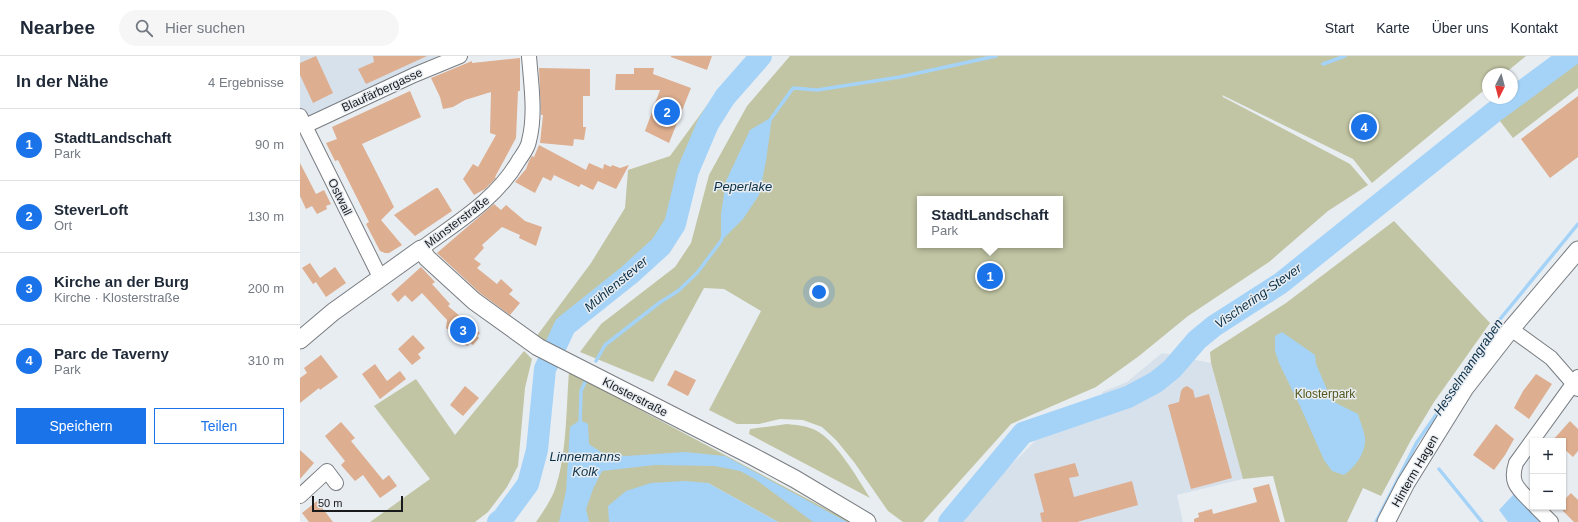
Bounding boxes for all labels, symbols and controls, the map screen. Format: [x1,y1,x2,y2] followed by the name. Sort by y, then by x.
[119,10,399,46] search box
[20,17,95,38] text: Nearbee
[133,17,155,39] icon: search
[165,19,245,36] text: Hier suchen
[1325,20,1354,36] text: Start
[1376,20,1410,36] text: Karte
[1432,20,1489,36] text: Über uns
[1511,20,1558,36] text: Kontakt
[339,65,425,115] street label: Blaufärbergasse
[1482,68,1518,104] north arrow
[16,72,109,91] text: In der Nähe
[208,75,284,90] text: 4 Ergebnisse
[654,97,680,127] pin: 2
[1351,112,1377,142] pin: 4
[54,129,172,146] text: StadtLandschaft
[25,137,33,152] text: 1
[255,137,284,152] text: 90 m
[54,146,81,161] text: Park
[325,176,355,218] street label: Ostwall
[714,179,772,194] water label: Peperlake
[422,193,492,251] street label: Münsterstraße
[917,196,1063,248] popup
[54,201,128,218] text: SteverLoft
[931,206,1049,223] text: StadtLandschaft
[25,209,33,224] text: 2
[248,209,284,224] text: 130 m
[54,218,72,233] text: Ort
[931,223,958,238] text: Park
[581,253,651,315] water label: Mühlenstever
[1212,260,1305,332] water label: Vischering-Stever
[977,261,1003,291] pin: 1
[54,273,189,290] text: Kirche an der Burg
[25,281,33,296] text: 3
[248,281,284,296] text: 200 m
[809,282,829,302] your location
[54,290,180,305] text: Kirche · Klosterstraße
[450,315,476,345] pin: 3
[1430,316,1506,418] water label: Hesselmanngraben
[54,345,169,362] text: Parc de Taverny
[25,353,33,368] text: 4
[248,353,284,368] text: 310 m
[54,362,81,377] text: Park
[600,375,670,420] street label: Klosterstraße
[1295,387,1356,401] park label: Klosterpark
[16,408,146,444] button: Speichern
[154,408,284,444] button: Teilen
[1389,433,1441,509] street label: Hinterm Hagen
[1530,438,1566,510] map controls
[1530,438,1566,474] button: +
[550,449,621,479] water label: Linnemanns Kolk
[1530,474,1566,510] button: −
[312,494,403,513] scale bar
[318,497,342,509] text: 50 m

